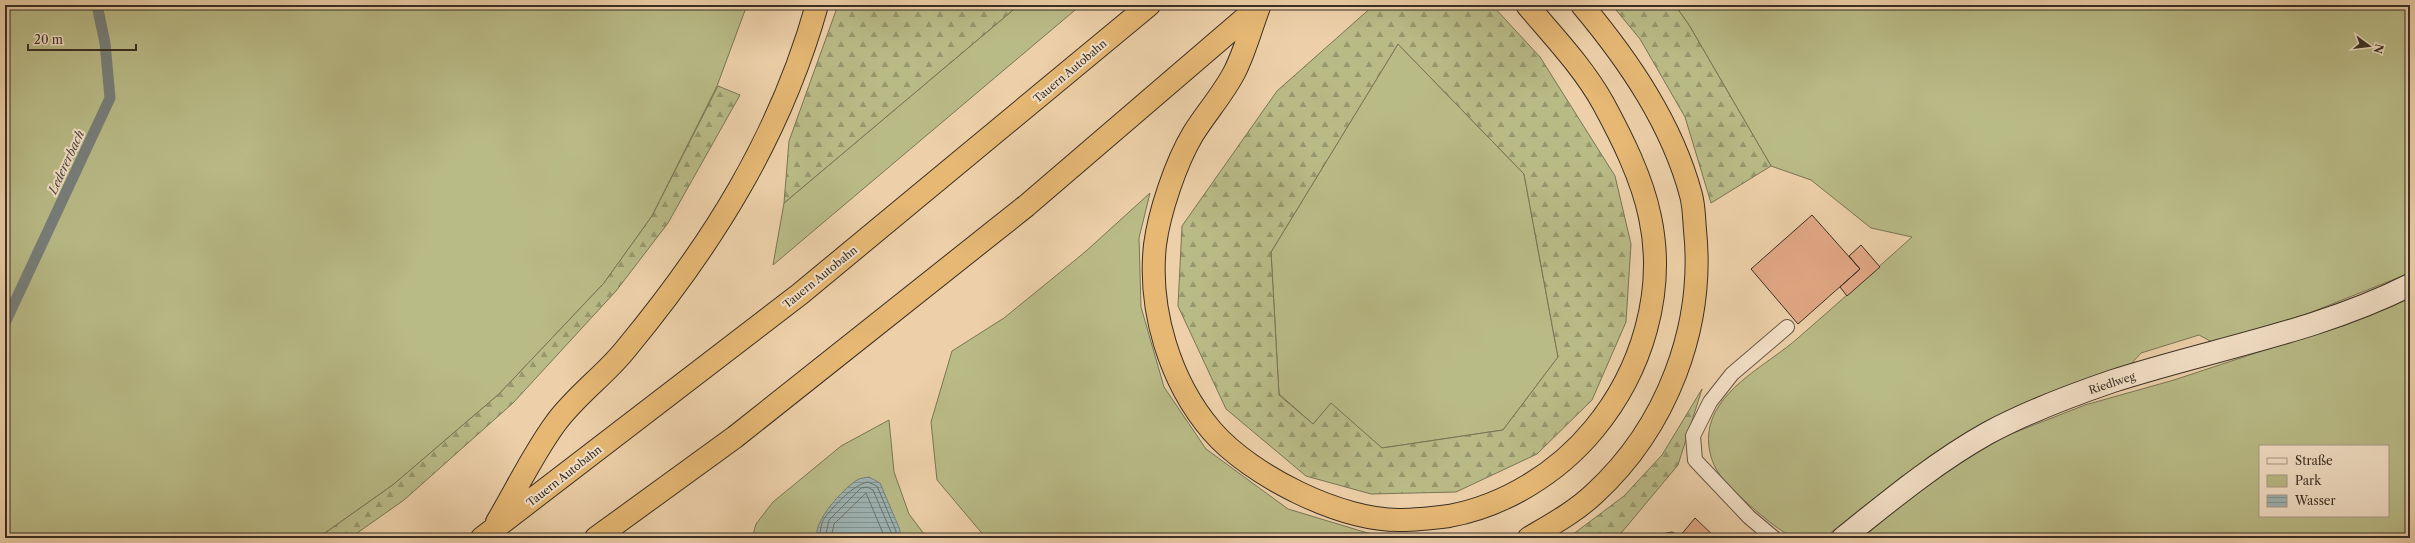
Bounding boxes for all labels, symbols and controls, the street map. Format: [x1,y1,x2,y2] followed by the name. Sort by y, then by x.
[28,26,136,52] scale bar
[2349,26,2389,66] north arrow
[34,32,63,47] text: 20 m
[1030,36,1110,106] street label: Tauern Autobahn
[2371,42,2387,55] text: N
[44,128,87,197] water label: Ledererbach
[780,243,860,311] street label: Tauern Autobahn
[2087,369,2137,397] street label: Riedlweg
[524,442,604,510] street label: Tauern Autobahn
[2259,445,2389,517] legend
[2295,453,2333,468] text: Straße
[2295,473,2322,488] text: Park
[2294,493,2336,508] text: Wasser

